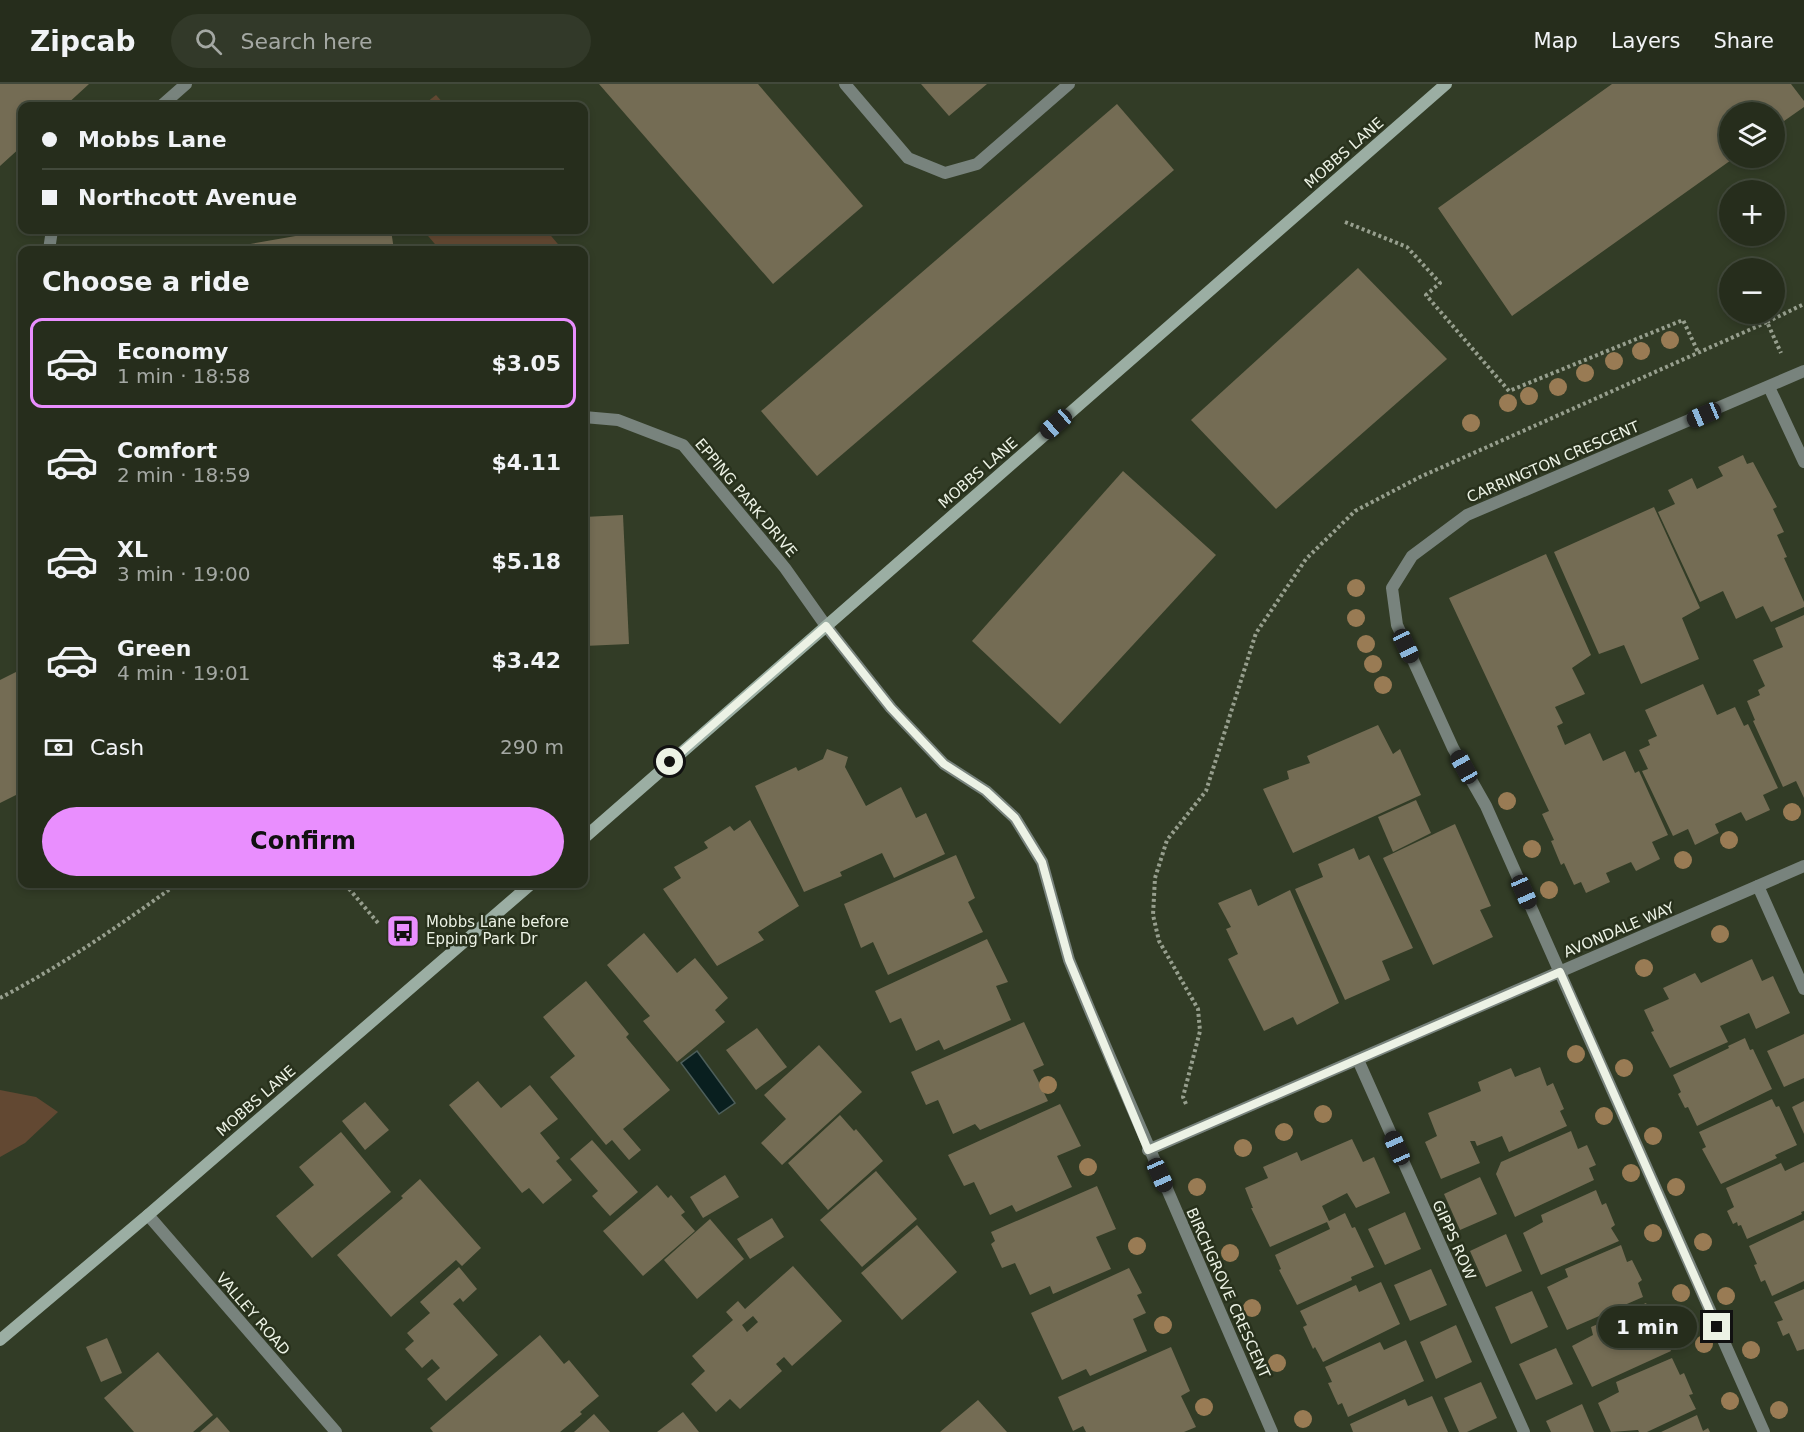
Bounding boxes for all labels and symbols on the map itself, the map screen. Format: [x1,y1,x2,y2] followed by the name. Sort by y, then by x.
[1301,114,1387,192] street label: MOBBS LANE
[1684,400,1724,430] car
[1037,405,1075,443] car
[1464,417,1643,507] street label: CARRINGTON CRESCENT
[935,434,1021,512] street label: MOBBS LANE
[691,435,801,561] street label: EPPING PARK DRIVE
[1390,626,1422,666] car
[1447,747,1481,787] car
[656,748,683,775] route start
[1508,872,1540,912] car
[1561,898,1678,961] street label: AVONDALE WAY
[385,913,421,949] bus stop icon: Mobbs Lane before Epping Park Dr
[426,913,569,948] place label: Mobbs Lane before Epping Park Dr
[213,1062,299,1140] street label: MOBBS LANE
[1381,1128,1413,1168] car
[1144,1155,1176,1195] car
[1428,1197,1480,1283] street label: GIPPS ROW
[1182,1205,1274,1382] street label: BIRCHGROVE CRESCENT
[212,1269,294,1359] street label: VALLEY ROAD
[1597,1306,1696,1348] callout: 1 min
[1703,1313,1730,1340] route end

